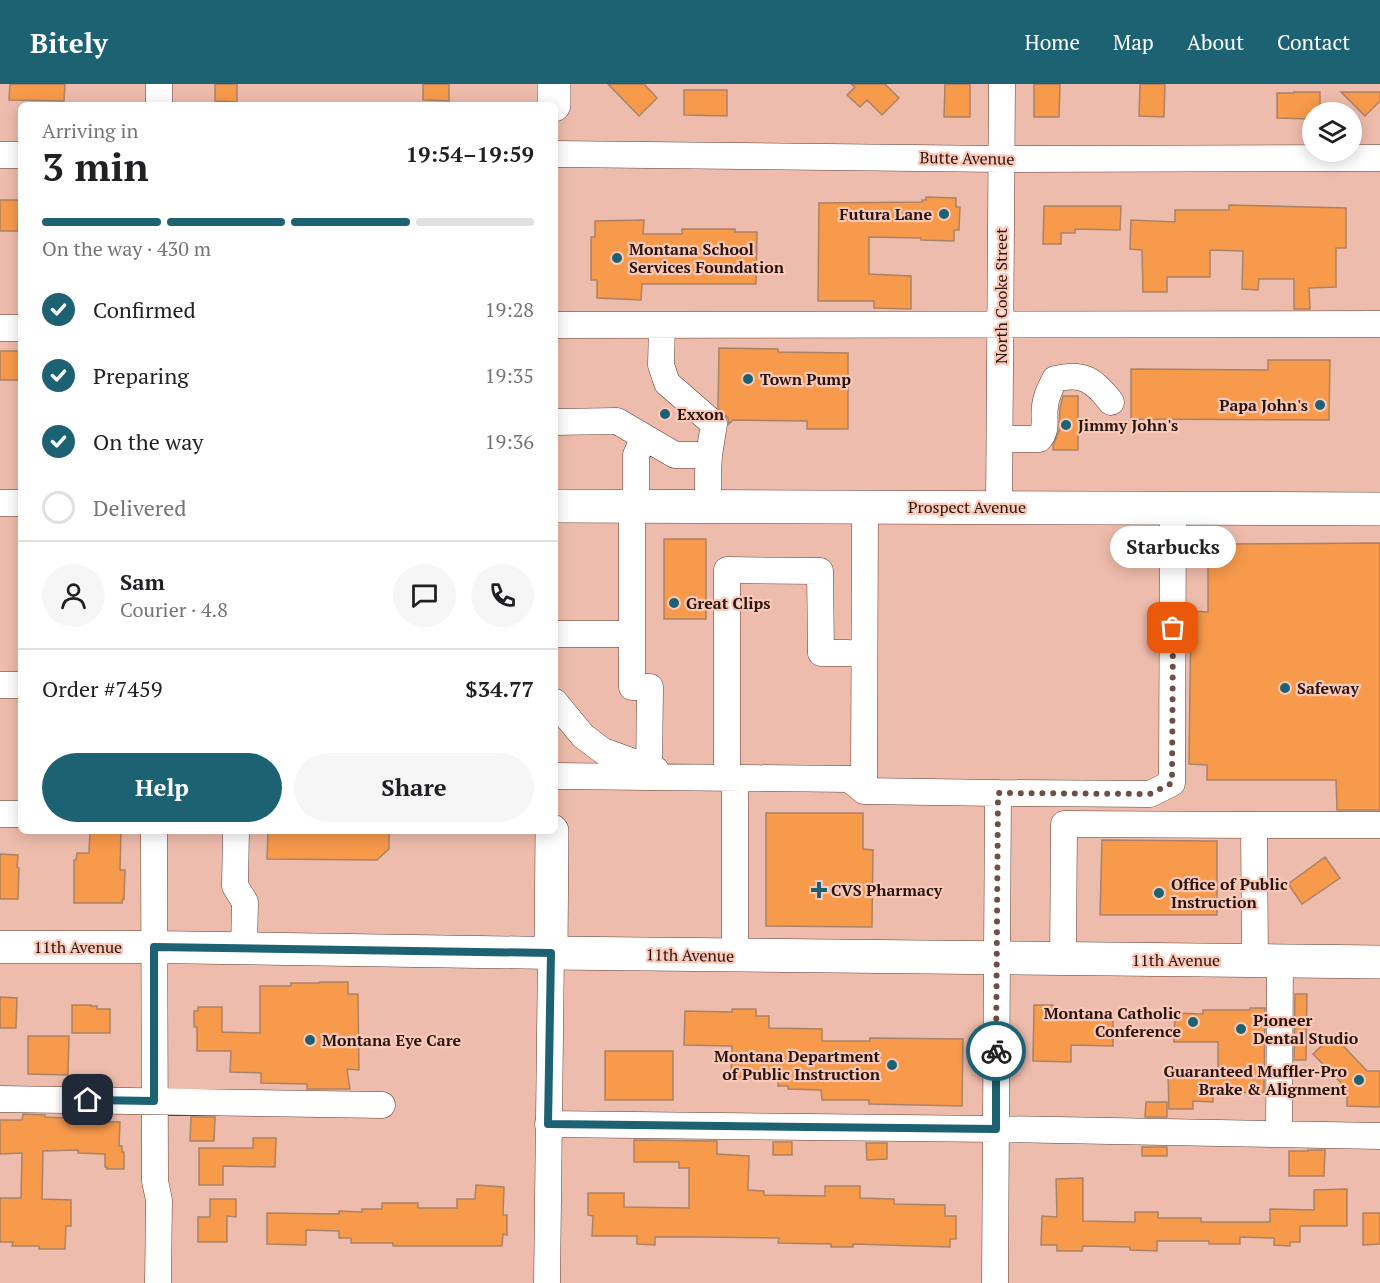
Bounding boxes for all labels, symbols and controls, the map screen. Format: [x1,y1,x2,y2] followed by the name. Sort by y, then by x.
[30,24,108,61] text: Bitely
[1024,28,1080,56] text: Home
[1113,28,1154,56] text: Map
[1187,28,1244,56] text: About
[1277,28,1350,56] text: Contact
[1302,102,1362,162] map controls
[1302,102,1362,162] button: layers
[42,117,138,144] text: Arriving in
[406,139,534,168] text: 19:54–19:59
[42,140,149,192] text: 3 min
[919,146,1015,170] street label: Butte Avenue
[839,203,932,225] place label: Futura Lane
[937,207,951,221] marker: Futura Lane
[990,228,1012,364] street label: North Cooke Street
[42,235,211,262] text: On the way · 430 m
[629,238,785,278] place label: Montana School Services Foundation
[610,251,624,265] marker: Montana School Services Foundation
[42,293,75,326] icon: check
[93,295,196,324] text: Confirmed
[485,296,534,323] text: 19:28
[42,359,75,392] icon: check
[93,361,189,390] text: Preparing
[485,362,534,389] text: 19:35
[760,368,851,390] place label: Town Pump
[741,372,755,386] marker: Town Pump
[1219,394,1308,416] place label: Papa John's
[1313,398,1327,412] marker: Papa John's
[677,403,725,425] place label: Exxon
[658,407,672,421] marker: Exxon
[1078,414,1178,436] place label: Jimmy John's
[1059,418,1073,432] marker: Jimmy John's
[42,425,75,458] icon: check
[93,427,203,456] text: On the way
[485,428,534,455] text: 19:36
[93,493,186,522] text: Delivered
[908,496,1026,518] street label: Prospect Avenue
[1110,526,1236,568] callout: Starbucks
[1126,533,1220,560] text: Starbucks
[42,564,105,627] button: person
[393,564,456,627] button: chat
[471,564,534,627] button: phone
[120,567,165,596] text: Sam
[686,592,770,614] place label: Great Clips
[120,596,228,623] text: Courier · 4.8
[667,596,681,610] marker: Great Clips
[1147,602,1198,653] pin
[1156,611,1189,644] icon: bag
[42,674,162,703] text: Order #7459
[465,674,534,703] text: $34.77
[1297,677,1359,699] place label: Safeway
[1278,681,1292,695] marker: Safeway
[42,753,282,822] button: Help
[294,753,534,822] button: Share
[1171,873,1288,913] place label: Office of Public Instruction
[831,879,943,901] place label: CVS Pharmacy
[812,883,826,897] marker: CVS Pharmacy
[1152,886,1166,900] marker: Office of Public Instruction
[34,936,122,958] street label: 11th Avenue
[646,943,734,967] street label: 11th Avenue
[1132,949,1220,971] street label: 11th Avenue
[1044,1002,1181,1042] place label: Montana Catholic Conference
[1253,1009,1359,1049] place label: Pioneer Dental Studio
[1186,1015,1200,1029] marker: Montana Catholic Conference
[966,1021,1026,1081] courier
[1234,1022,1248,1036] marker: Pioneer Dental Studio
[322,1029,462,1051] place label: Montana Eye Care
[303,1033,317,1047] marker: Montana Eye Care
[980,1035,1013,1068] icon: bike
[714,1045,881,1085] place label: Montana Department of Public Instruction
[885,1058,899,1072] marker: Montana Department of Public Instruction
[1164,1060,1348,1100] place label: Guaranteed Muffler-Pro Brake & Alignment
[1352,1073,1366,1087] marker: Guaranteed Muffler-Pro Brake & Alignment
[62,1074,113,1125] pin
[71,1083,104,1116] icon: home

